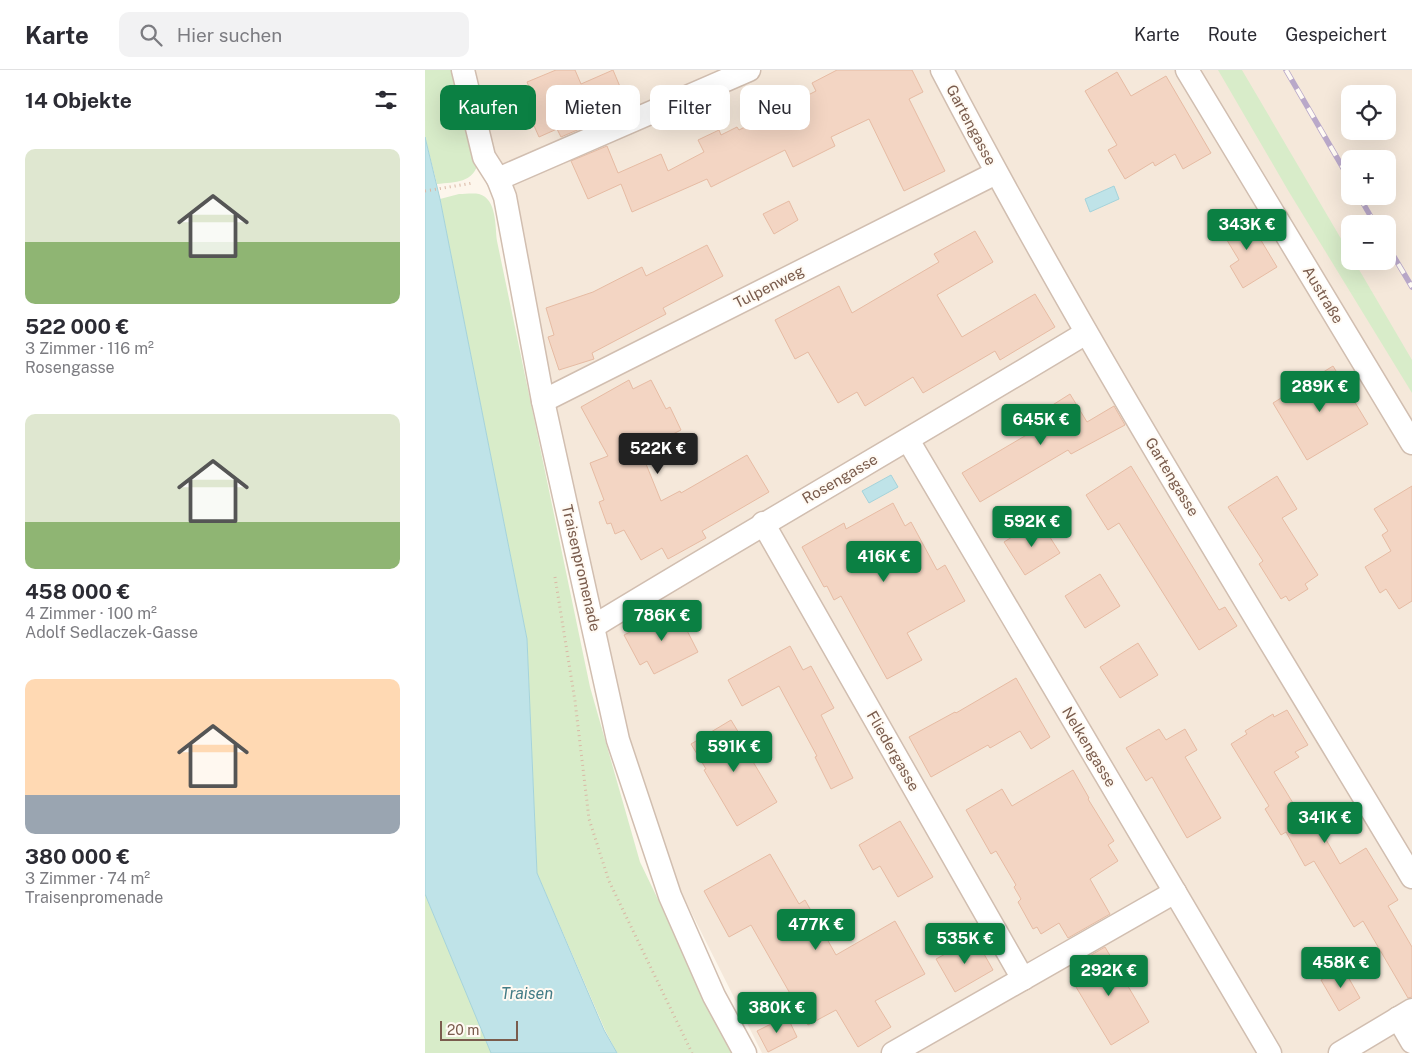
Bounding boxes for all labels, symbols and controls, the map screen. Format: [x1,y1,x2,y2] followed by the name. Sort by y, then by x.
[119,12,469,57] search box
[25,21,89,49] text: Karte
[137,21,165,49] icon: search
[177,24,282,46] text: Hier suchen
[1134,24,1180,45] text: Karte
[1208,24,1257,45] text: Route
[1285,24,1387,45] text: Gespeichert
[943,82,1000,168] street label: Gartengasse
[440,85,536,130] chip: Kaufen
[546,85,640,130] chip: Mieten
[650,85,730,130] chip: Filter
[740,85,810,130] chip: Neu
[1341,85,1396,270] map controls
[1341,85,1396,140] button: locate
[372,86,400,114] icon: filters
[25,88,132,113] text: 14 Objekte
[1341,150,1396,205] button: +
[168,181,258,271] icon: home
[1206,208,1288,251] pin: 343K €
[1218,215,1276,234] text: 343K €
[1341,215,1396,270] button: −
[731,262,807,311] street label: Tulpenweg
[1300,263,1347,326] street label: Austraße
[25,314,129,339] text: 522 000 €
[25,339,154,358] text: 3 Zimmer · 116 m²
[25,358,115,377] text: Rosengasse
[1279,370,1361,413] pin: 289K €
[1292,377,1348,396] text: 289K €
[1000,404,1082,446] pin: 645K €
[1012,410,1070,429] text: 645K €
[617,432,699,475] pin: 522K €
[1142,434,1203,519] street label: Gartengasse
[630,439,686,458] text: 522K €
[168,446,258,536] icon: home
[799,450,880,507] street label: Rosengasse
[559,503,604,633] street label: Traisenpromenade
[991,506,1073,548] pin: 592K €
[1003,512,1061,531] text: 592K €
[843,540,925,583] pin: 416K €
[857,547,911,566] text: 416K €
[25,579,130,604] text: 458 000 €
[621,600,703,642] pin: 786K €
[25,604,157,623] text: 4 Zimmer · 100 m²
[634,606,690,625] text: 786K €
[25,623,198,642] text: Adolf Sedlaczek-Gasse
[1059,704,1120,790] street label: Nelkengasse
[864,708,923,794] street label: Fliedergasse
[168,711,258,801] icon: home
[693,730,775,773] pin: 591K €
[707,737,761,756] text: 591K €
[1284,802,1366,844] pin: 341K €
[1298,808,1352,827] text: 341K €
[25,844,130,869] text: 380 000 €
[25,869,150,888] text: 3 Zimmer · 74 m²
[25,888,163,907] text: Traisenpromenade
[775,908,857,951] pin: 477K €
[788,915,844,934] text: 477K €
[924,922,1006,965] pin: 535K €
[936,929,994,948] text: 535K €
[1300,946,1382,989] pin: 458K €
[1312,953,1370,972] text: 458K €
[1068,954,1150,997] pin: 292K €
[1081,961,1137,980] text: 292K €
[501,984,553,1003] water label: Traisen
[736,992,818,1034] pin: 380K €
[748,998,806,1017] text: 380K €
[440,1018,517,1041] scale bar
[447,1022,479,1038] text: 20 m

